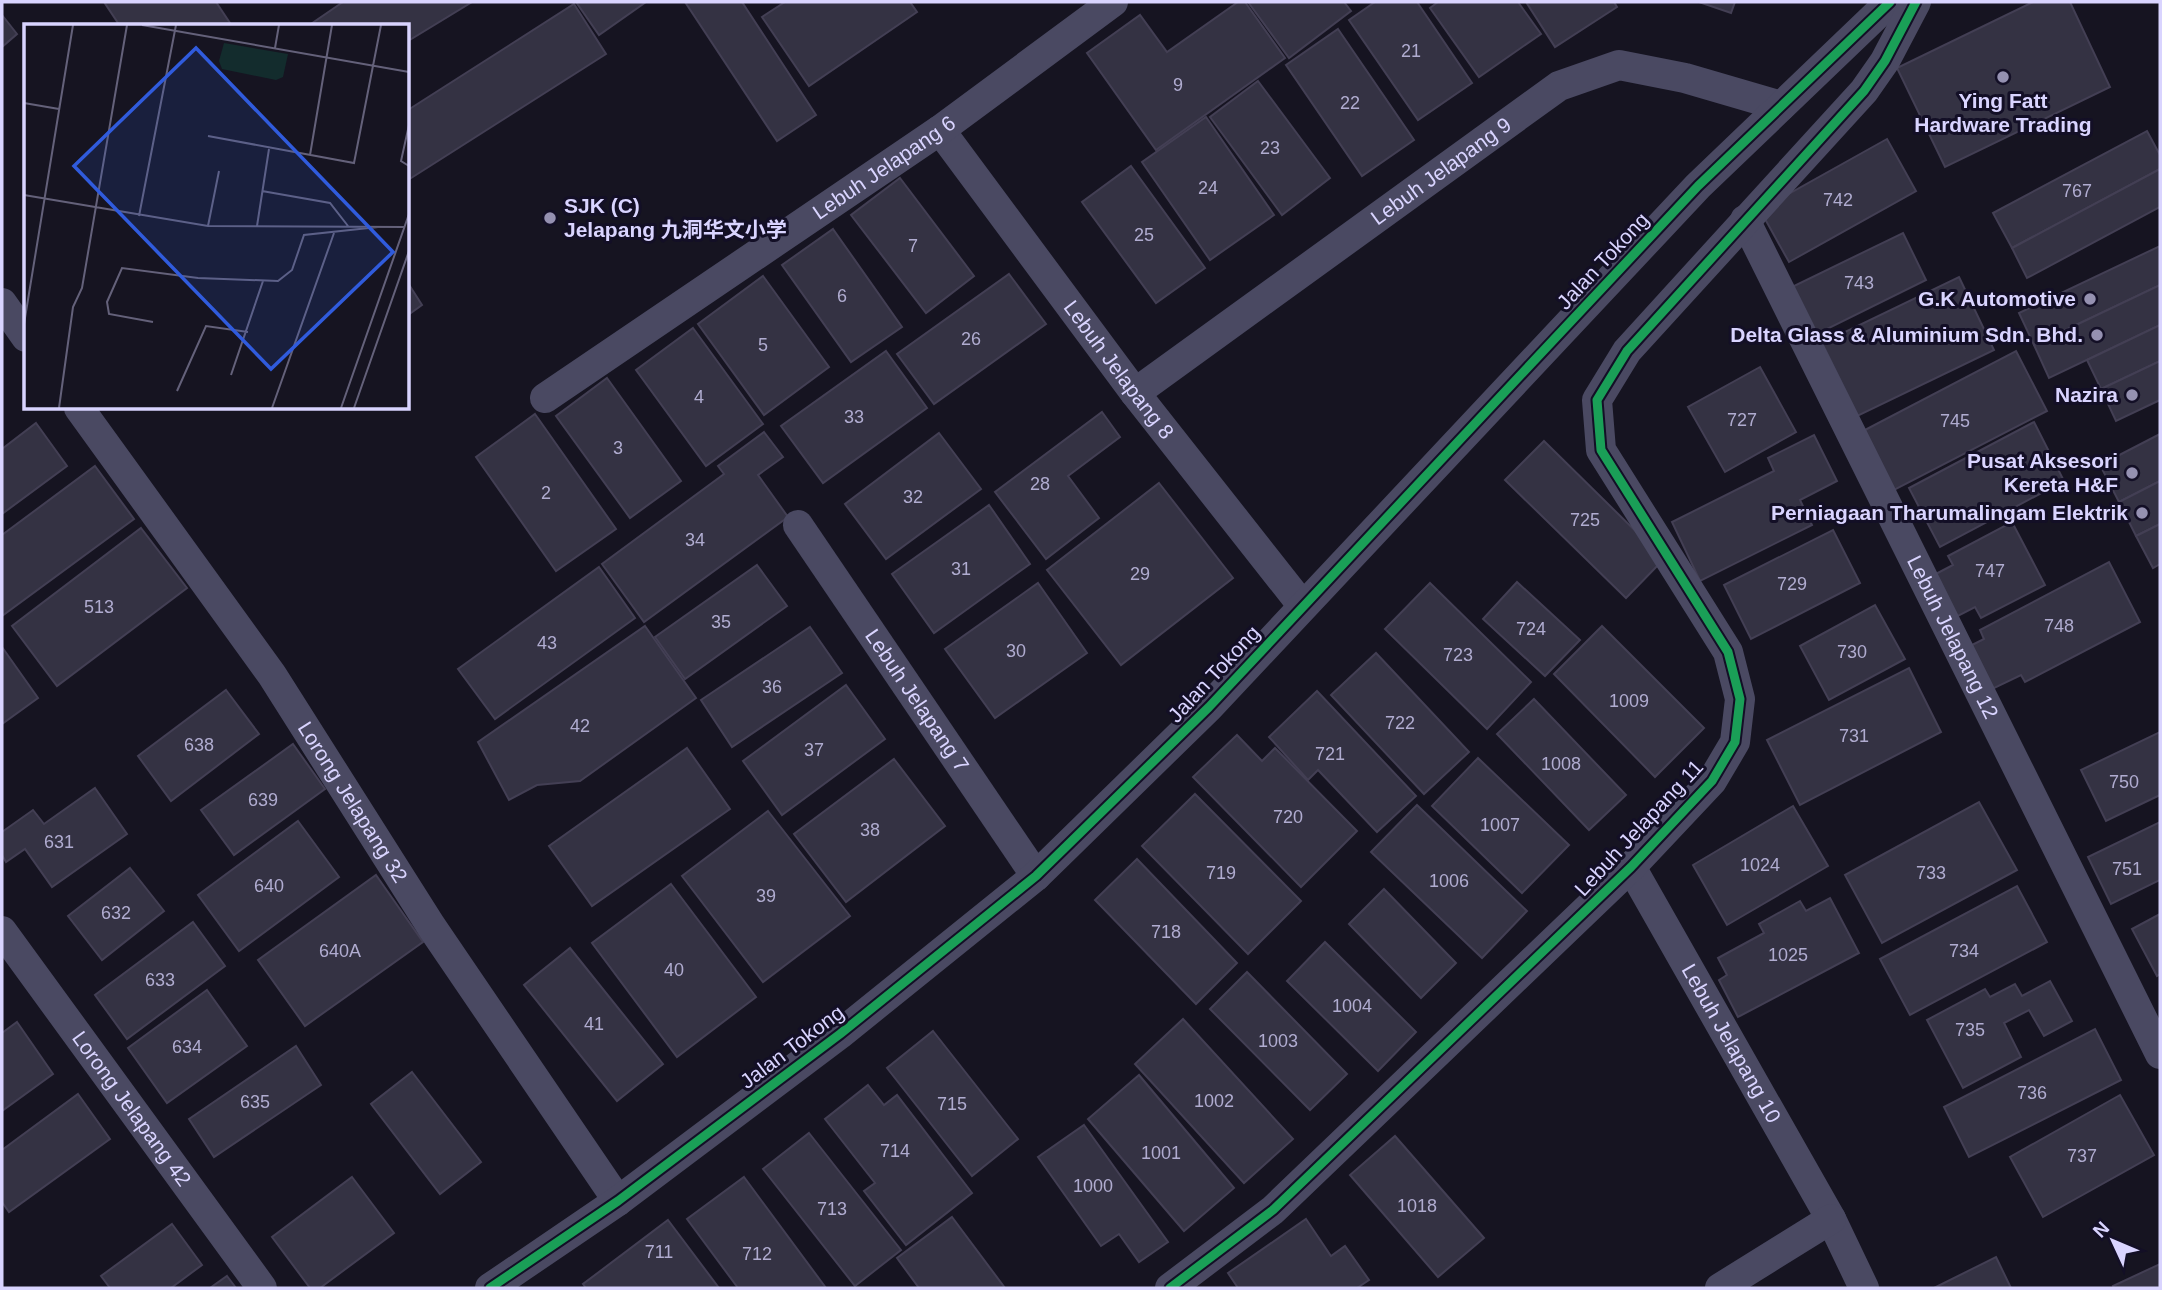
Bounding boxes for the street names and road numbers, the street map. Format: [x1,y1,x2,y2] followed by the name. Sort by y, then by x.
[808,111,960,224] street label: Lebuh Jelapang 6
[1366,113,1515,229] street label: Lebuh Jelapang 9
[1552,208,1653,314] street label: Jalan Tokong
[1059,296,1179,443] street label: Lebuh Jelapang 8
[1903,552,2003,722] street label: Lebuh Jelapang 12
[1163,621,1264,727] street label: Jalan Tokong
[861,625,974,776] street label: Lebuh Jelapang 7
[294,717,412,887] street label: Lorong Jelapang 32
[1570,755,1707,900] street label: Lebuh Jelapang 11
[1678,960,1786,1127] street label: Lebuh Jelapang 10
[736,1000,848,1093] street label: Jalan Tokong
[68,1027,196,1190] street label: Lorong Jelapang 42

